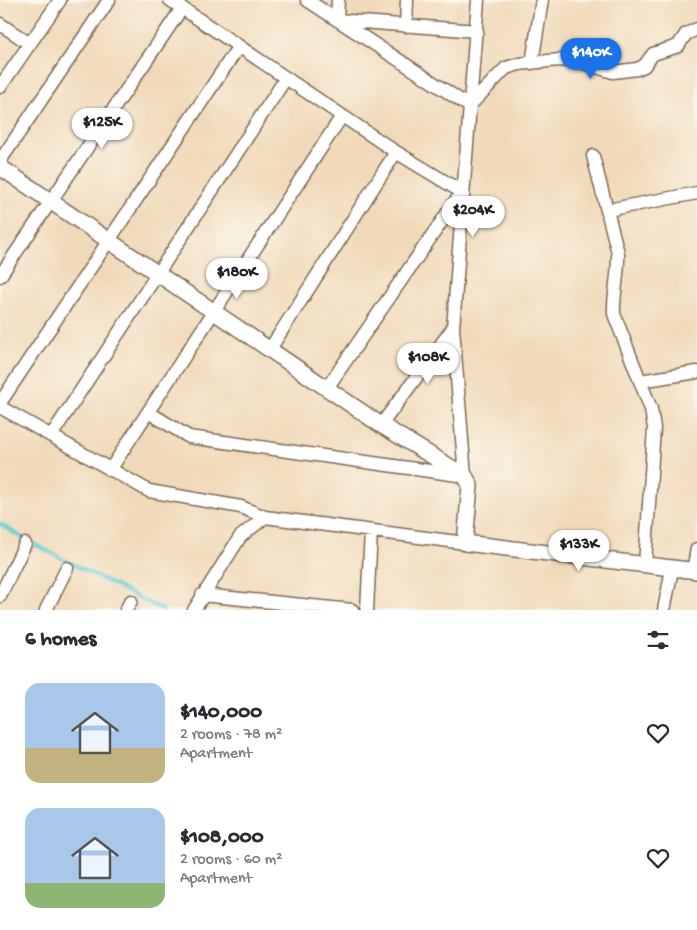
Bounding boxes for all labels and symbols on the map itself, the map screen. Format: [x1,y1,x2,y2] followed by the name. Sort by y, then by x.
[556,38,626,80] pin: $140K
[67,108,137,150] pin: $125K
[438,196,508,238] pin: $204K
[202,258,272,300] pin: $180K
[393,342,463,385] pin: $108K
[544,530,614,572] pin: $133K

